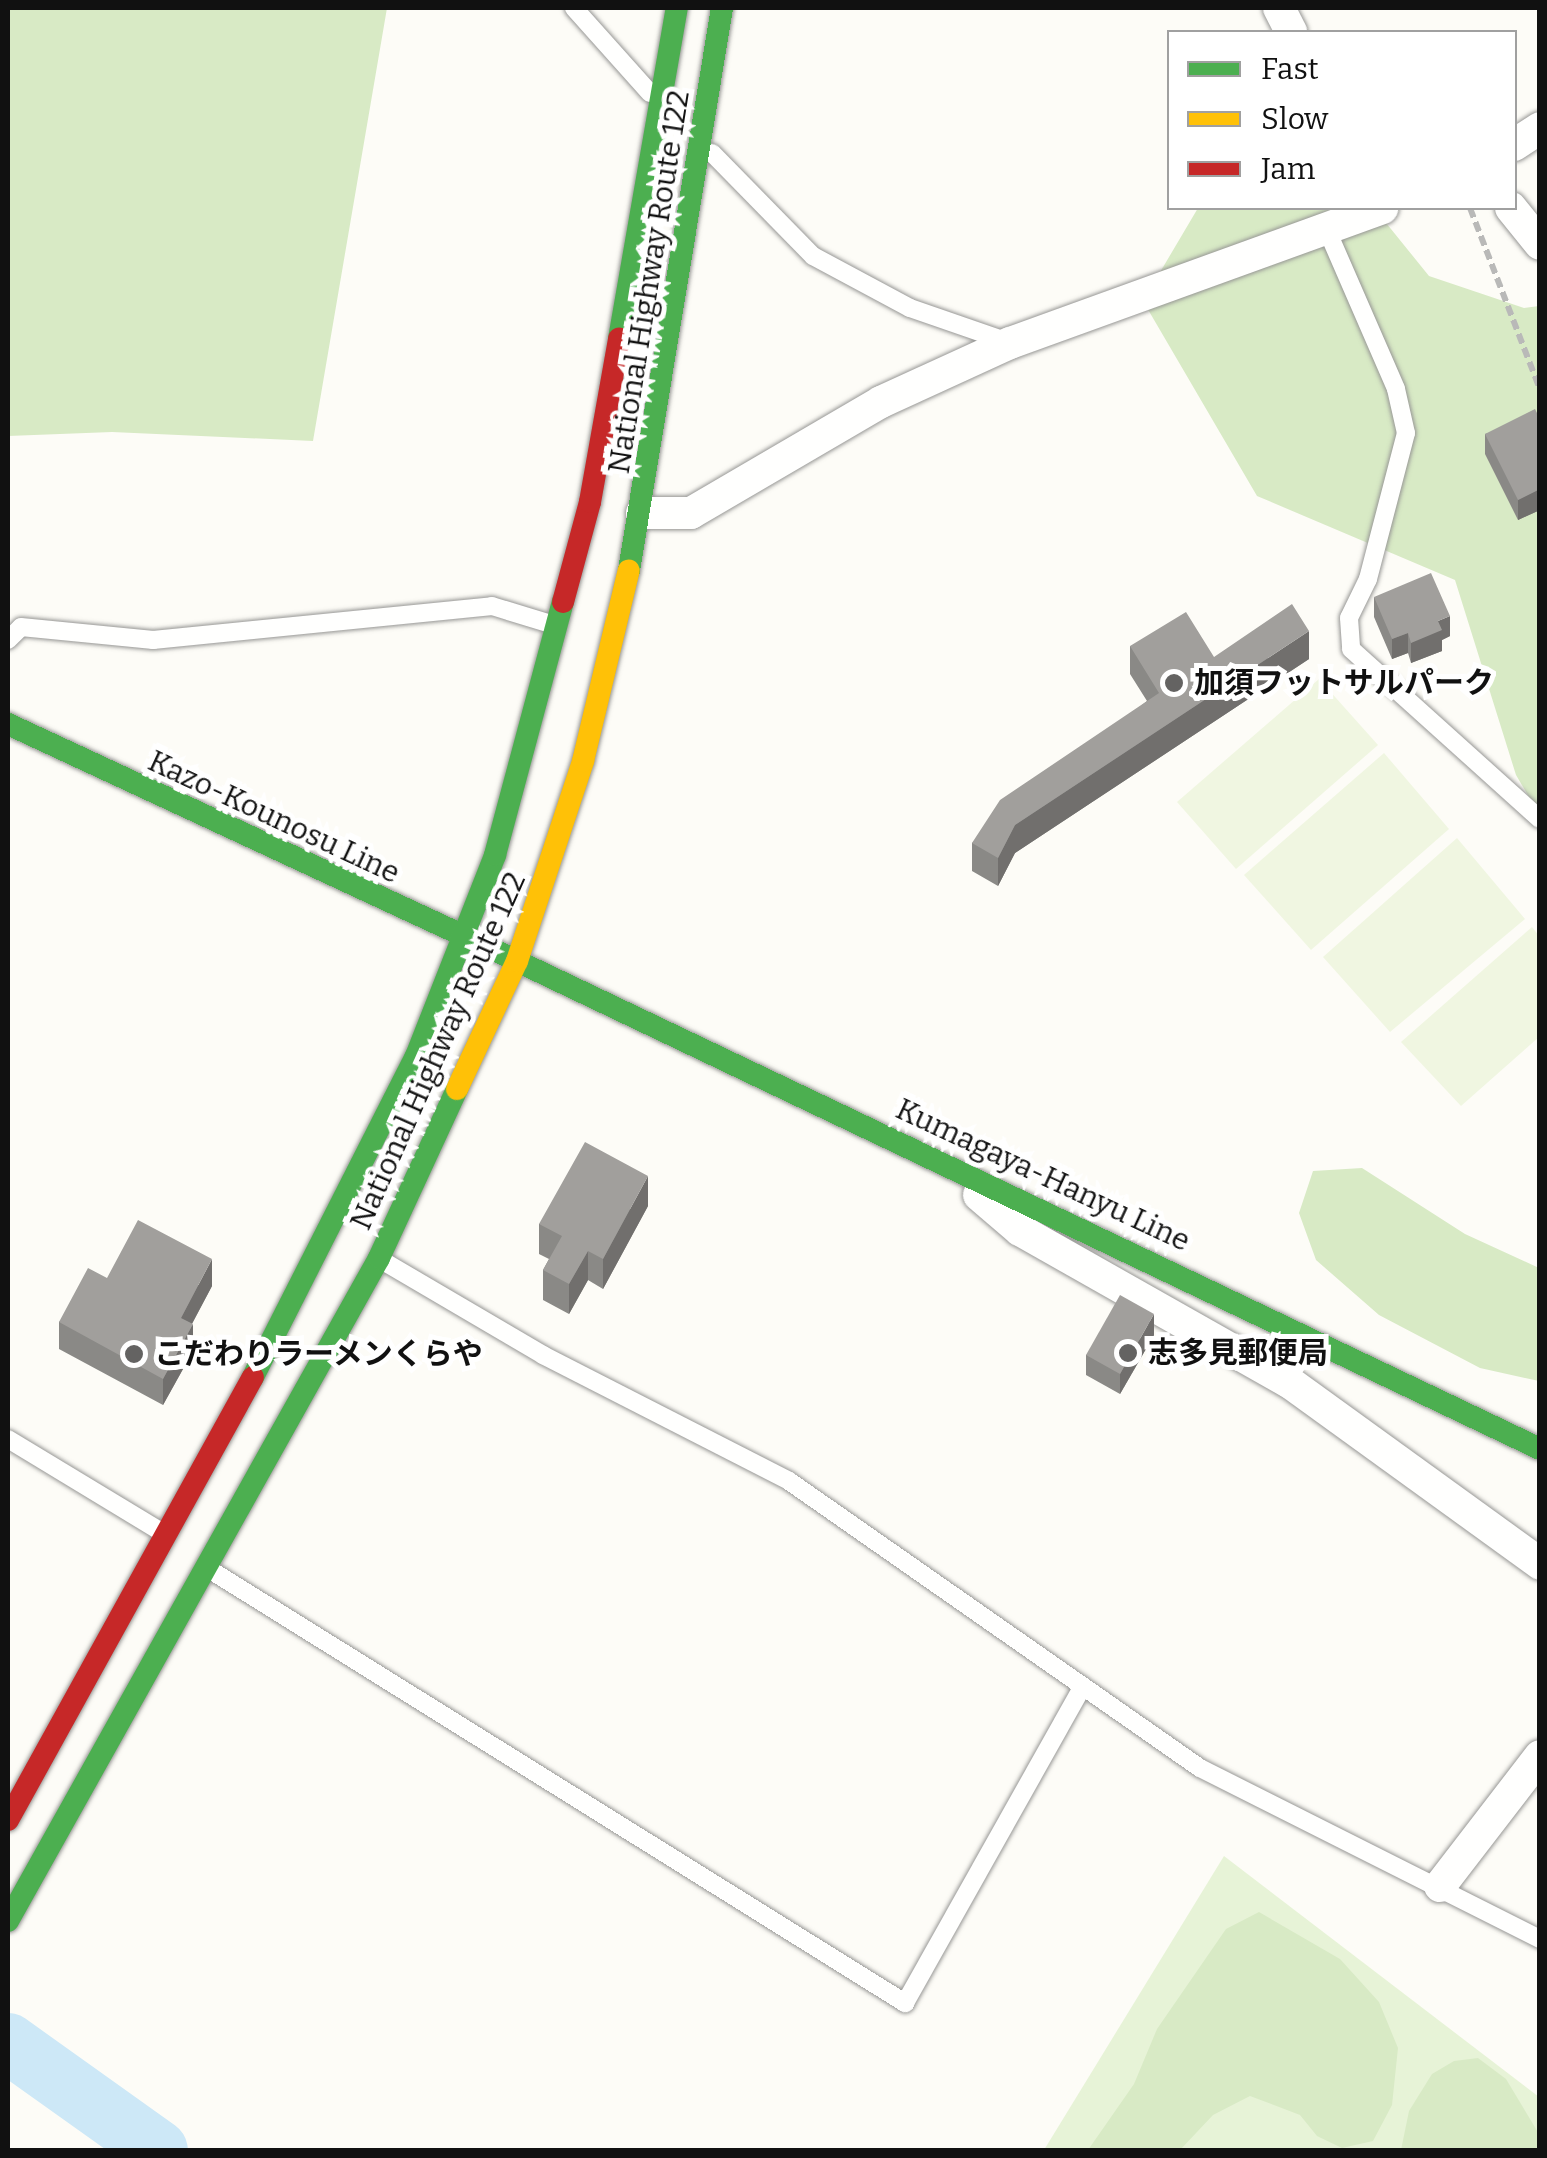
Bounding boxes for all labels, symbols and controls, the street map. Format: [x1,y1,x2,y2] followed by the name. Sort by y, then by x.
[1167,30,1517,210] legend
[1261,51,1319,87] text: Fast
[601,88,697,476] street label: National Highway Route 122
[1261,101,1328,137] text: Slow
[1261,151,1315,187] text: Jam
[1194,665,1494,701] place label: 加須フットサルパーク
[1163,672,1185,694] marker: 加須フットサルパーク
[143,743,405,891] street label: Kazo-Kounosu Line
[343,867,533,1235] street label: National Highway Route 122
[890,1091,1196,1259] street label: Kumagaya-Hanyu Line
[1148,1335,1328,1371] place label: 志多見郵便局
[154,1336,484,1372] place label: こだわりラーメンくらや
[1117,1342,1139,1364] marker: 志多見郵便局
[123,1343,145,1365] marker: こだわりラーメンくらや

